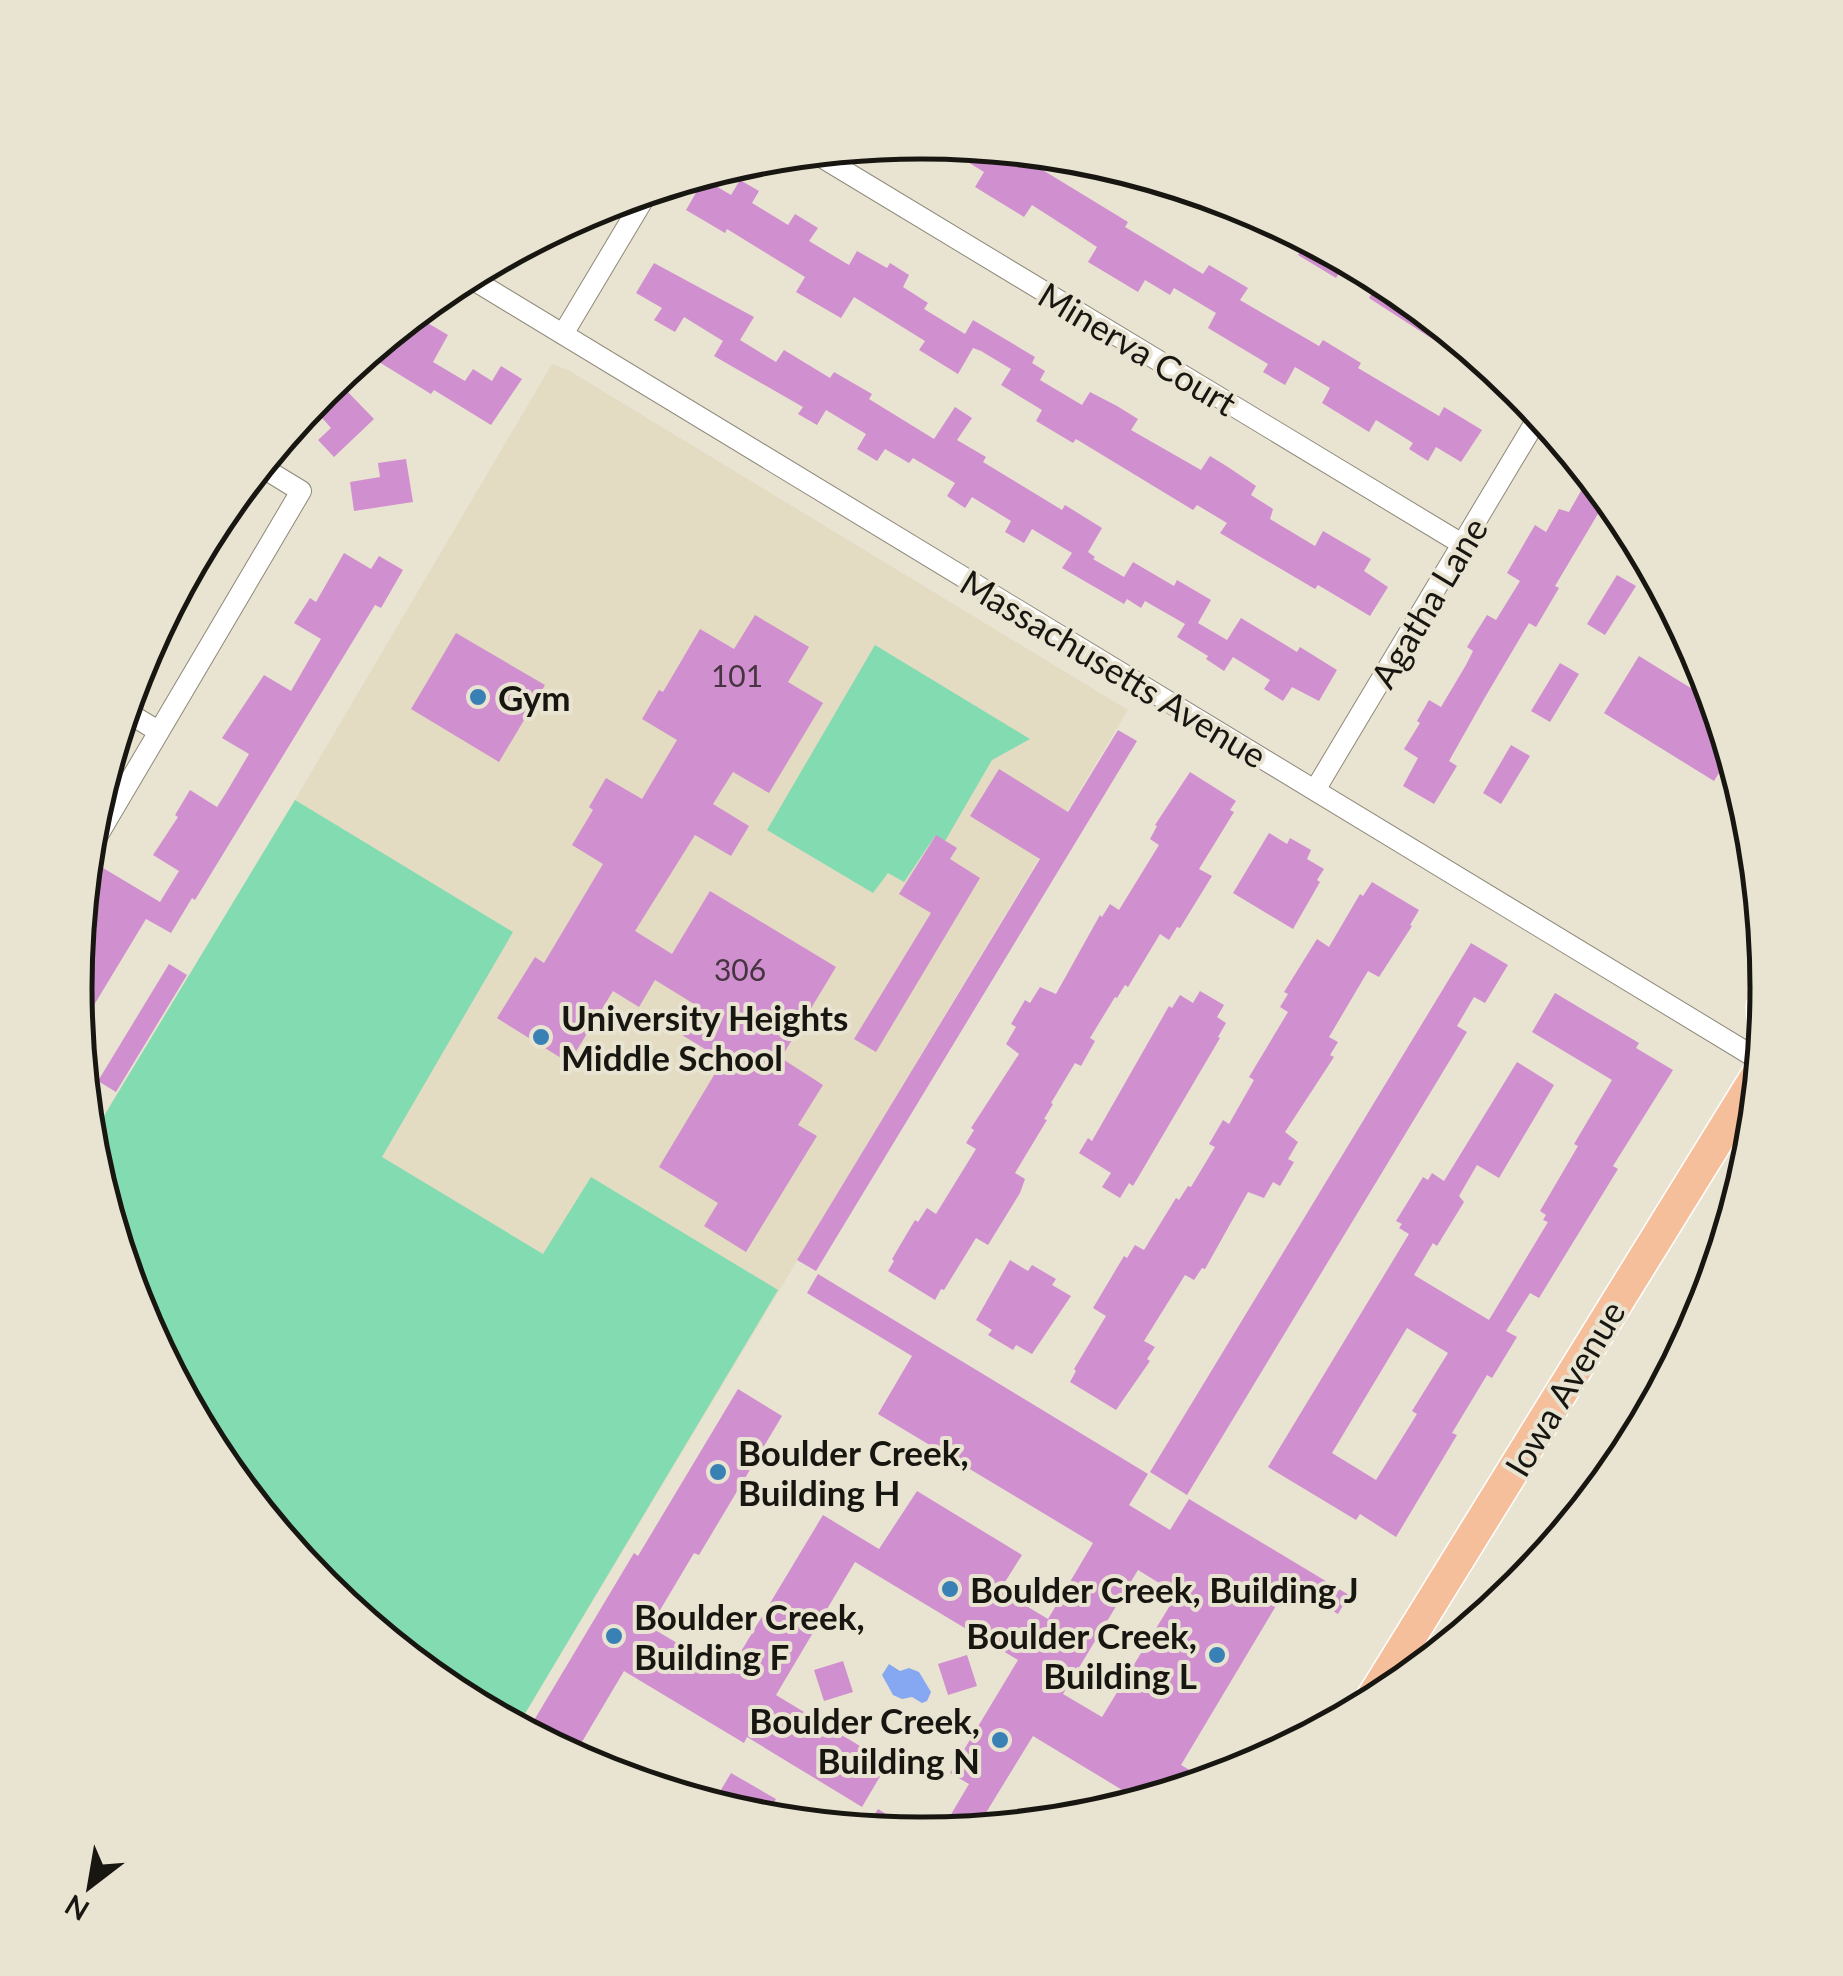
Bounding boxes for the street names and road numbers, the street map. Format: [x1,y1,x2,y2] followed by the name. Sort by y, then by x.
[1032,273,1245,424] street label: Minerva Court
[1361,509,1495,695] street label: Agatha Lane
[954,560,1274,776] street label: Massachusetts Avenue
[1495,1293,1633,1483] street label: Iowa Avenue

